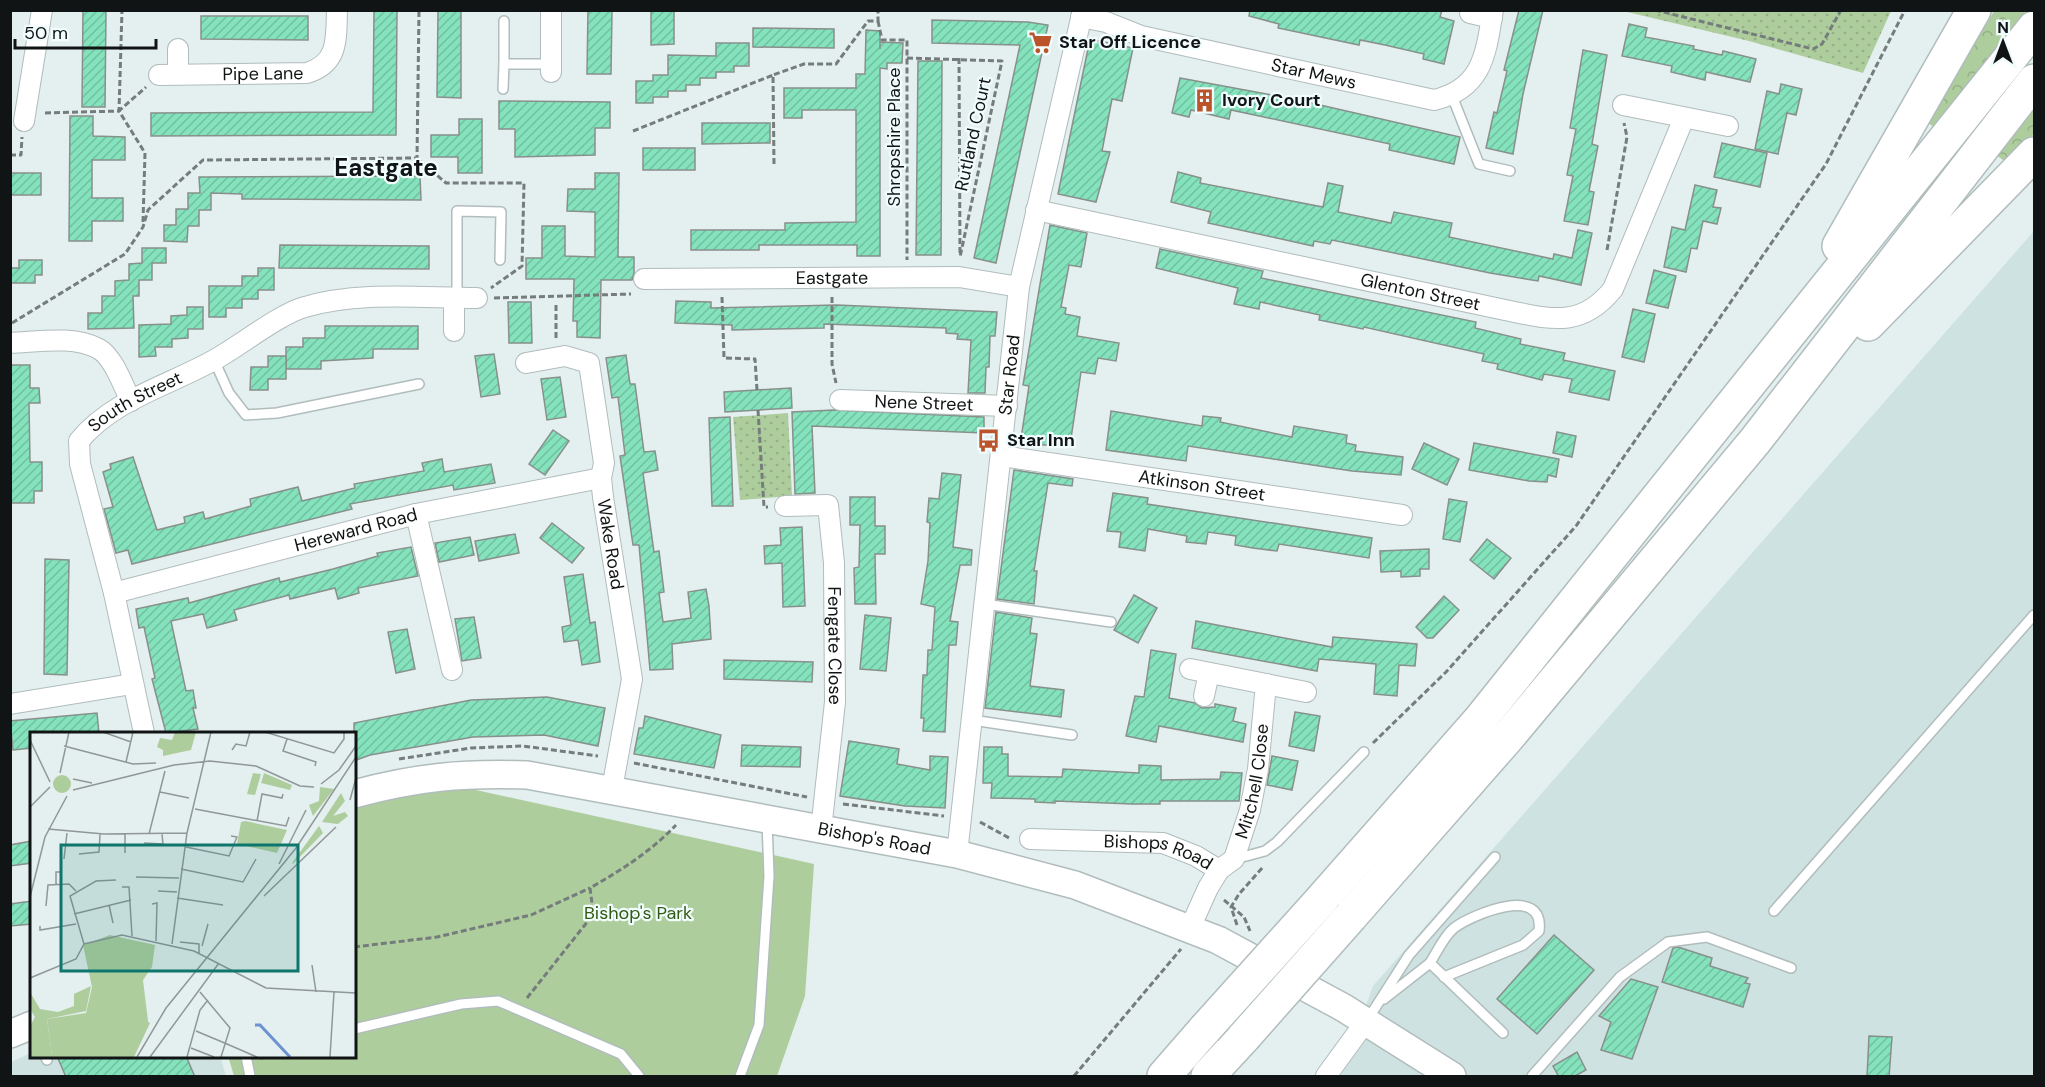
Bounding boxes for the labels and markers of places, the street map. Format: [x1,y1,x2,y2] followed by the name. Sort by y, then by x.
[1028,29,1054,55] supermarket icon: Star Off Licence
[1059,30,1201,54] place label: Star Off Licence
[1191,87,1217,113] building icon: Ivory Court
[1222,88,1321,112] place label: Ivory Court
[976,427,1002,453] bus stop icon: Star Inn
[1007,428,1075,452] place label: Star Inn

